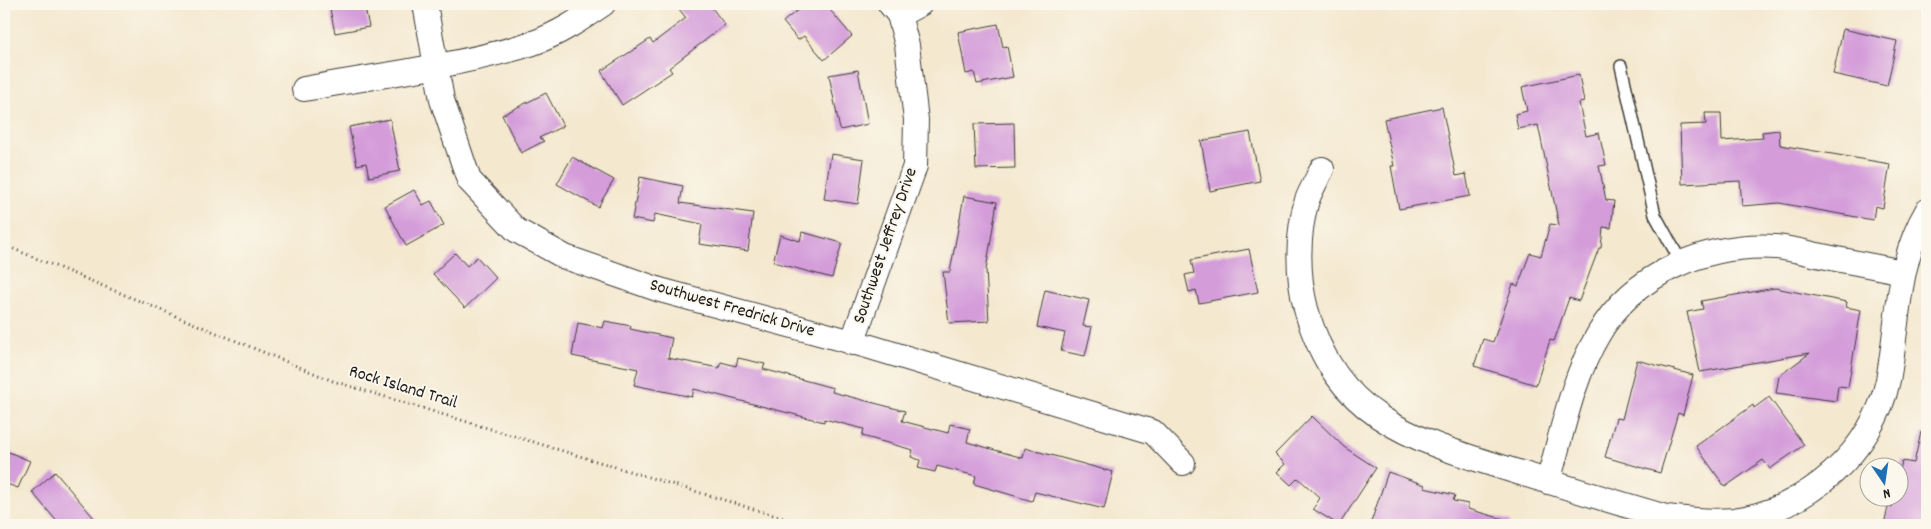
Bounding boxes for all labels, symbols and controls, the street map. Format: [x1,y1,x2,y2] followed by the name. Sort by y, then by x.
[848,164,925,328] street label: Southwest Jeffrey Drive
[646,273,818,345] street label: Southwest Fredrick Drive
[346,360,461,417] street label: Rock Island Trail
[1858,456,1908,506] north arrow
[1881,482,1892,503] text: N

